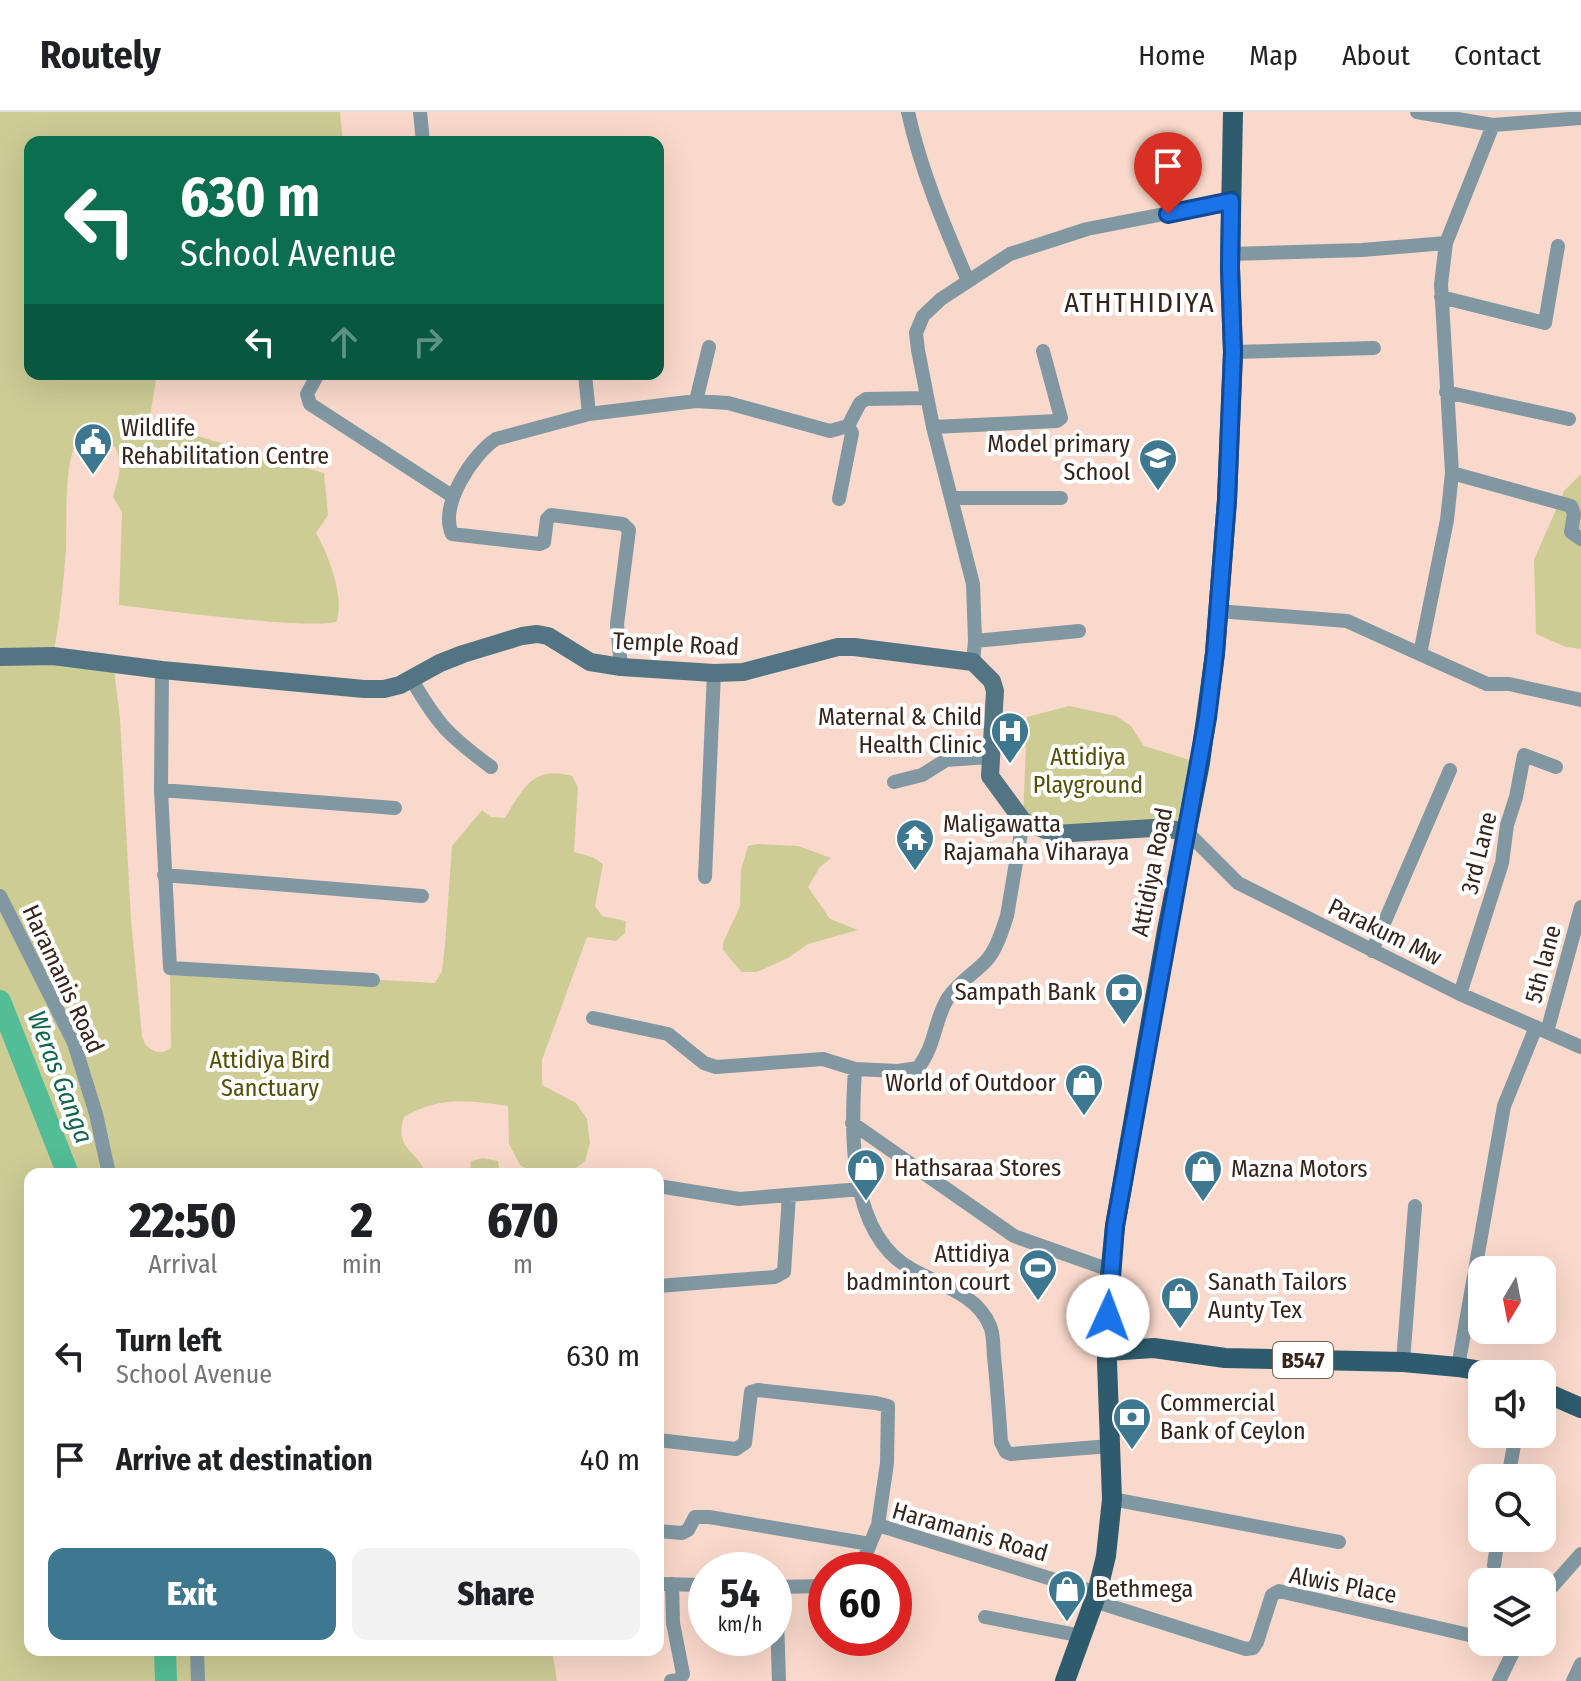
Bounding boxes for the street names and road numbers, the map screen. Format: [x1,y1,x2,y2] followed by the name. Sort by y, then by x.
[612,627,740,661] street label: Temple Road
[1126,805,1178,939] street label: Attidiya Road
[1455,809,1503,897] street label: 3rd Lane
[1324,892,1447,972] street label: Parakum Mw
[16,900,110,1058] street label: Haramanis Road
[1519,922,1567,1006] street label: 5th lane
[1273,1342,1333,1378] road number: B547
[889,1496,1051,1568] street label: Haramanis Road
[1287,1561,1399,1609] street label: Alwis Place

